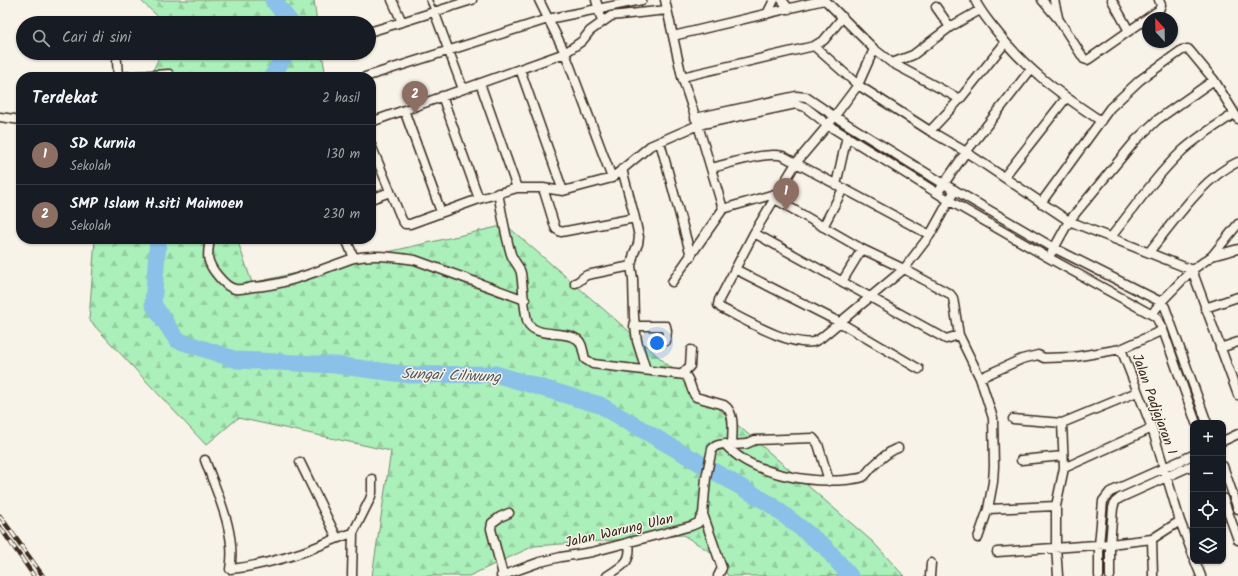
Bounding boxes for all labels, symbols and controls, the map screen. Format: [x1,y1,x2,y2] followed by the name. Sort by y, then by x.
[1142,12,1178,48] north arrow
[16,16,376,60] search box
[62,26,131,50] text: Cari di sini
[30,27,52,49] icon: search
[402,81,428,114] pin: 2
[32,85,98,112] text: Terdekat
[322,88,360,109] text: 2 hasil
[70,132,136,156] text: SD Kurnia
[43,144,47,165] text: 1
[326,144,360,165] text: 130 m
[70,156,111,177] text: Sekolah
[773,178,799,211] pin: 1
[70,192,243,216] text: SMP Islam H.siti Maimoen
[41,204,49,225] text: 2
[323,204,360,225] text: 230 m
[70,216,111,237] text: Sekolah
[647,333,667,353] your location
[1126,351,1183,458] street label: Jalan Padjajaran I
[401,362,502,390] water label: Sungai Ciliwung
[1190,420,1226,564] map controls
[1190,420,1226,456] button: +
[1190,456,1226,492] button: −
[1190,492,1226,528] button: locate
[563,508,676,554] street label: Jalan Warung Ulan
[1190,528,1226,564] button: layers

